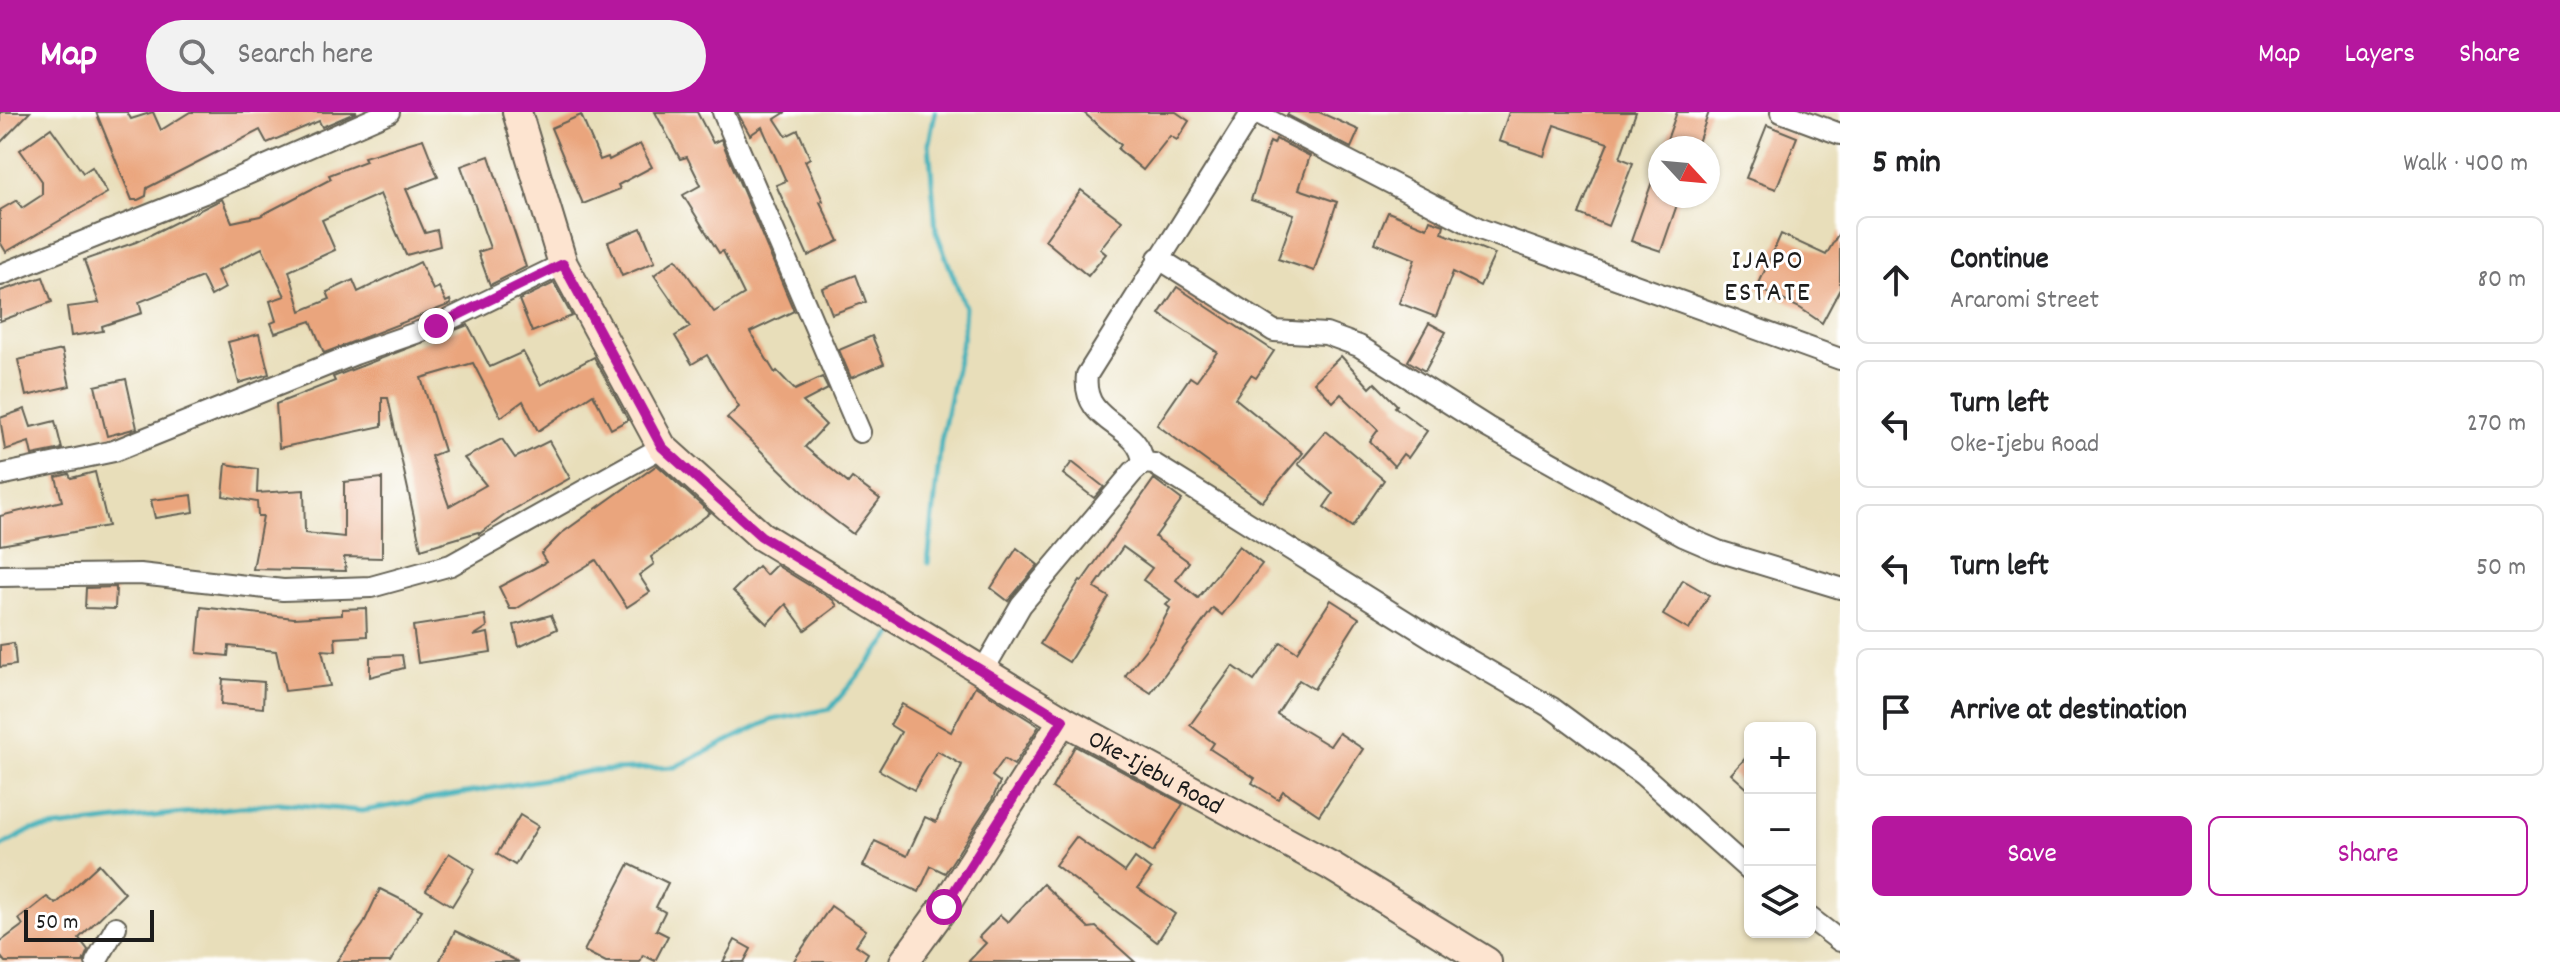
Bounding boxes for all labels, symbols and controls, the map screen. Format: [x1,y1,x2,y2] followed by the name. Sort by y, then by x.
[146,20,706,92] search box
[40,29,98,84] text: Map
[174,34,218,78] icon: search
[238,35,373,78] text: Search here
[2258,36,2301,76] text: Map
[2345,36,2415,76] text: Layers
[2459,36,2520,76] text: Share
[1648,136,1720,208] north arrow
[1872,140,1941,189] text: 5 min
[2403,146,2528,183] text: Walk · 400 m
[1950,240,2049,283] text: Continue
[1724,243,1812,315] district label: IJAPO ESTATE
[1874,258,1918,302] icon: ahead
[2478,262,2526,299] text: 80 m
[1950,283,2099,320] text: Araromi Street
[418,308,454,344] route end
[1950,384,2049,427] text: Turn left
[1874,402,1918,446] icon: left
[2467,406,2526,443] text: 270 m
[1950,427,2099,464] text: Oke-Ijebu Road
[1874,546,1918,590] icon: left
[1950,547,2049,590] text: Turn left
[2476,550,2526,587] text: 50 m
[1874,690,1918,734] icon: arrive
[1950,691,2187,734] text: Arrive at destination
[1080,722,1229,826] street label: Oke-Ijebu Road
[1744,722,1816,938] map controls
[1744,722,1816,794] button: +
[1744,794,1816,866] button: −
[1872,816,2192,896] button: Save
[2208,816,2528,896] button: Share
[1744,866,1816,938] button: layers
[926,889,962,925] route start
[24,906,154,942] scale bar
[36,908,78,939] text: 50 m

